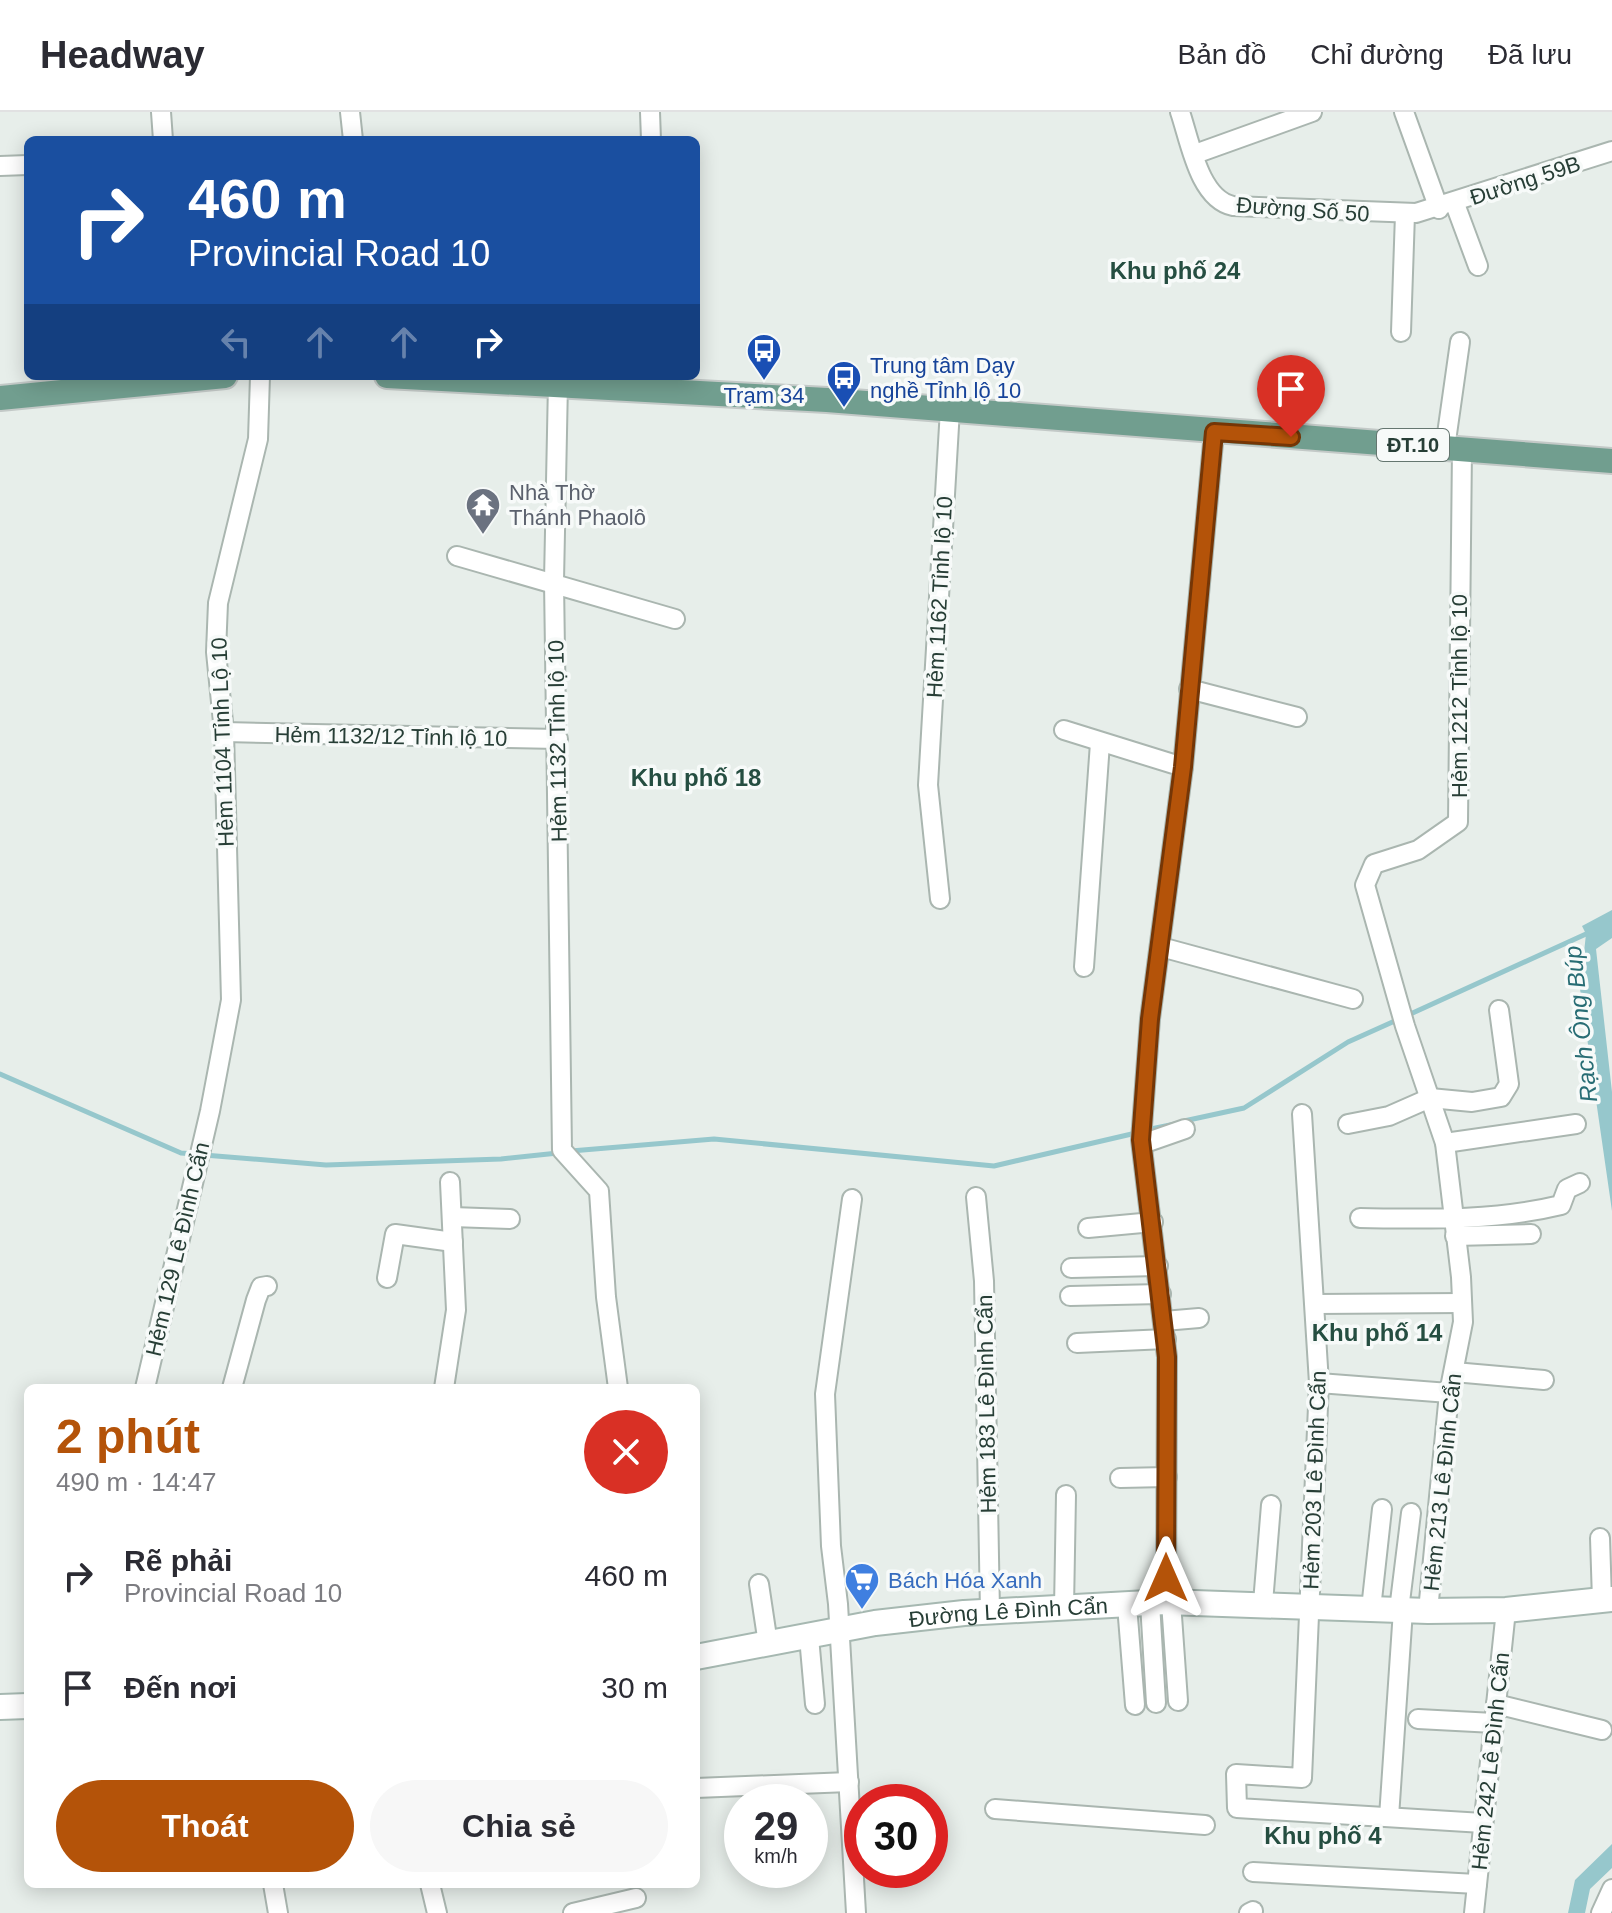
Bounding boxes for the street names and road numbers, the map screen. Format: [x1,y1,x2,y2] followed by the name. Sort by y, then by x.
[1467,151,1584,210] street label: Đường 59B
[1236,192,1370,227] street label: Đường Số 50
[1377,429,1449,461] road number: ĐT.10
[922,495,957,699] street label: Hẻm 1162 Tỉnh lộ 10
[1447,594,1472,798] street label: Hẻm 1212 Tỉnh lộ 10
[206,637,239,847] street label: Hẻm 1104 Tỉnh Lộ 10
[543,640,572,842] street label: Hẻm 1132 Tỉnh lộ 10
[274,722,508,751] street label: Hẻm 1132/12 Tỉnh lộ 10
[141,1140,214,1359] street label: Hẻm 129 Lê Đình Cẩn
[972,1294,1001,1514] street label: Hẻm 183 Lê Đình Cẩn
[1298,1370,1331,1590] street label: Hẻm 203 Lê Đình Cẩn
[1419,1372,1466,1592] street label: Hẻm 213 Lê Đình Cẩn
[908,1593,1108,1632] street label: Đường Lê Đình Cẩn
[1467,1651,1514,1871] street label: Hẻm 242 Lê Đình Cẩn

